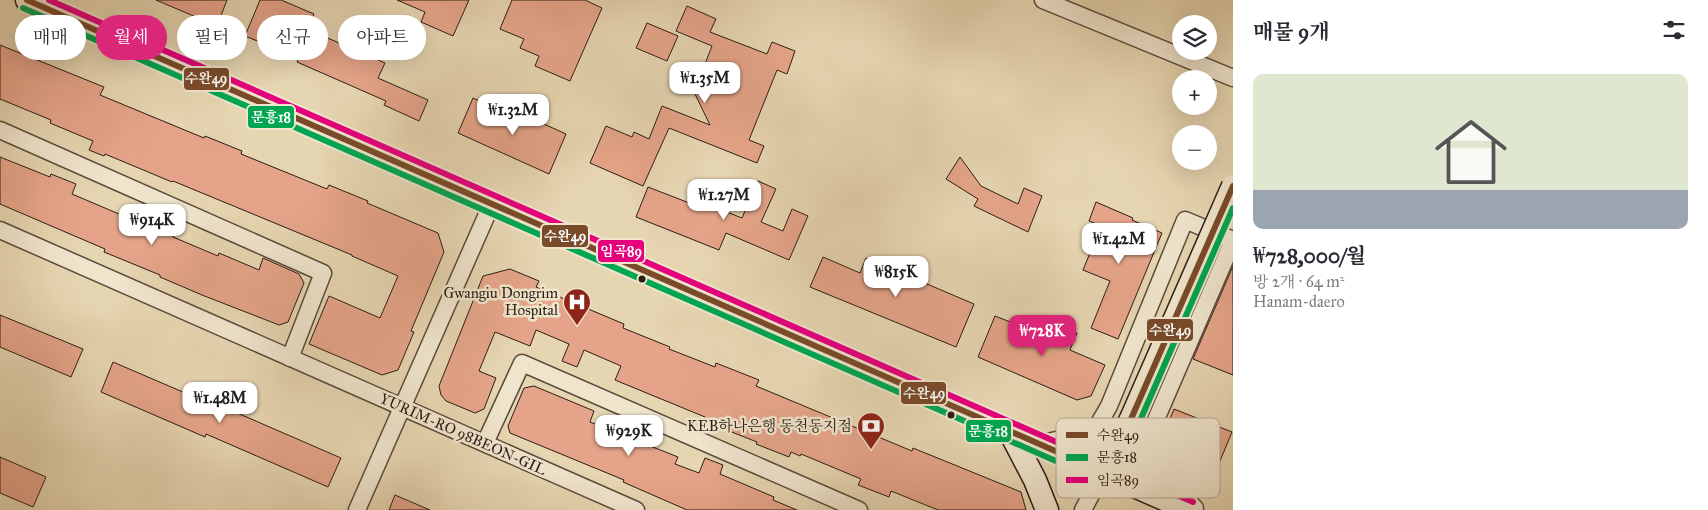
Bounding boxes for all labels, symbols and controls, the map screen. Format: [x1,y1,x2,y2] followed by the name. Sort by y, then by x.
[15,15,86,60] chip: 매매
[96,15,167,60] chip: 월세
[177,15,247,60] chip: 필터
[257,15,328,60] chip: 신규
[338,15,426,60] chip: 아파트
[1172,15,1217,170] map controls
[1172,15,1217,60] button: layers
[1660,16,1688,44] icon: filters
[1253,19,1330,45] text: 매물 9개
[664,62,746,104] pin: ₩1.35M
[183,67,230,91] line badge: 수완49
[680,68,730,87] text: ₩1.35M
[185,70,227,88] text: 수완49
[1172,70,1217,115] button: +
[472,94,554,136] pin: ₩1.32M
[488,100,538,119] text: ₩1.32M
[247,105,295,129] line badge: 문흥18
[1426,107,1516,197] icon: home
[251,109,291,126] text: 문흥18
[1172,125,1217,170] button: −
[683,178,765,221] pin: ₩1.27M
[698,185,750,204] text: ₩1.27M
[117,204,187,246] pin: ₩914K
[130,210,174,229] text: ₩914K
[1078,222,1160,265] pin: ₩1.42M
[541,224,589,248] line badge: 수완49
[544,228,586,246] text: 수완49
[1093,229,1145,248] text: ₩1.42M
[597,239,645,263] line badge: 임곡89
[600,243,642,261] text: 임곡89
[1253,243,1366,269] text: ₩728,000/월
[861,256,931,298] pin: ₩815K
[875,262,917,281] text: ₩815K
[1253,272,1344,291] text: 방 2개 · 64 m²
[637,274,647,284] unlabelled marker
[444,284,559,319] place label: Gwangiu Dongrim Hospital
[562,287,592,326] hospital icon: Gwangiu Dongrim Hospital
[1253,292,1345,311] text: Hanam-daero
[1007,314,1077,357] pin: ₩728K
[1146,318,1194,342] line badge: 수완49
[1019,321,1065,340] text: ₩728K
[1149,322,1191,340] text: 수완49
[900,381,947,405] line badge: 수완49
[179,382,261,424] pin: ₩1.48M
[903,385,945,403] text: 수완49
[193,388,247,407] text: ₩1.48M
[377,389,549,479] street label: YURIM-RO 98BEON-GIL
[946,410,956,420] unlabelled marker
[856,411,886,450] bank icon: KEB하나은행 동천동지점
[594,414,664,457] pin: ₩929K
[687,417,852,435] place label: KEB하나은행 동천동지점
[1056,418,1220,498] legend
[965,419,1012,443] line badge: 문흥18
[606,421,652,440] text: ₩929K
[968,423,1008,440] text: 문흥18
[1097,427,1139,444] text: 수완49
[1097,449,1137,466] text: 문흥18
[1097,472,1139,489] text: 임곡89

